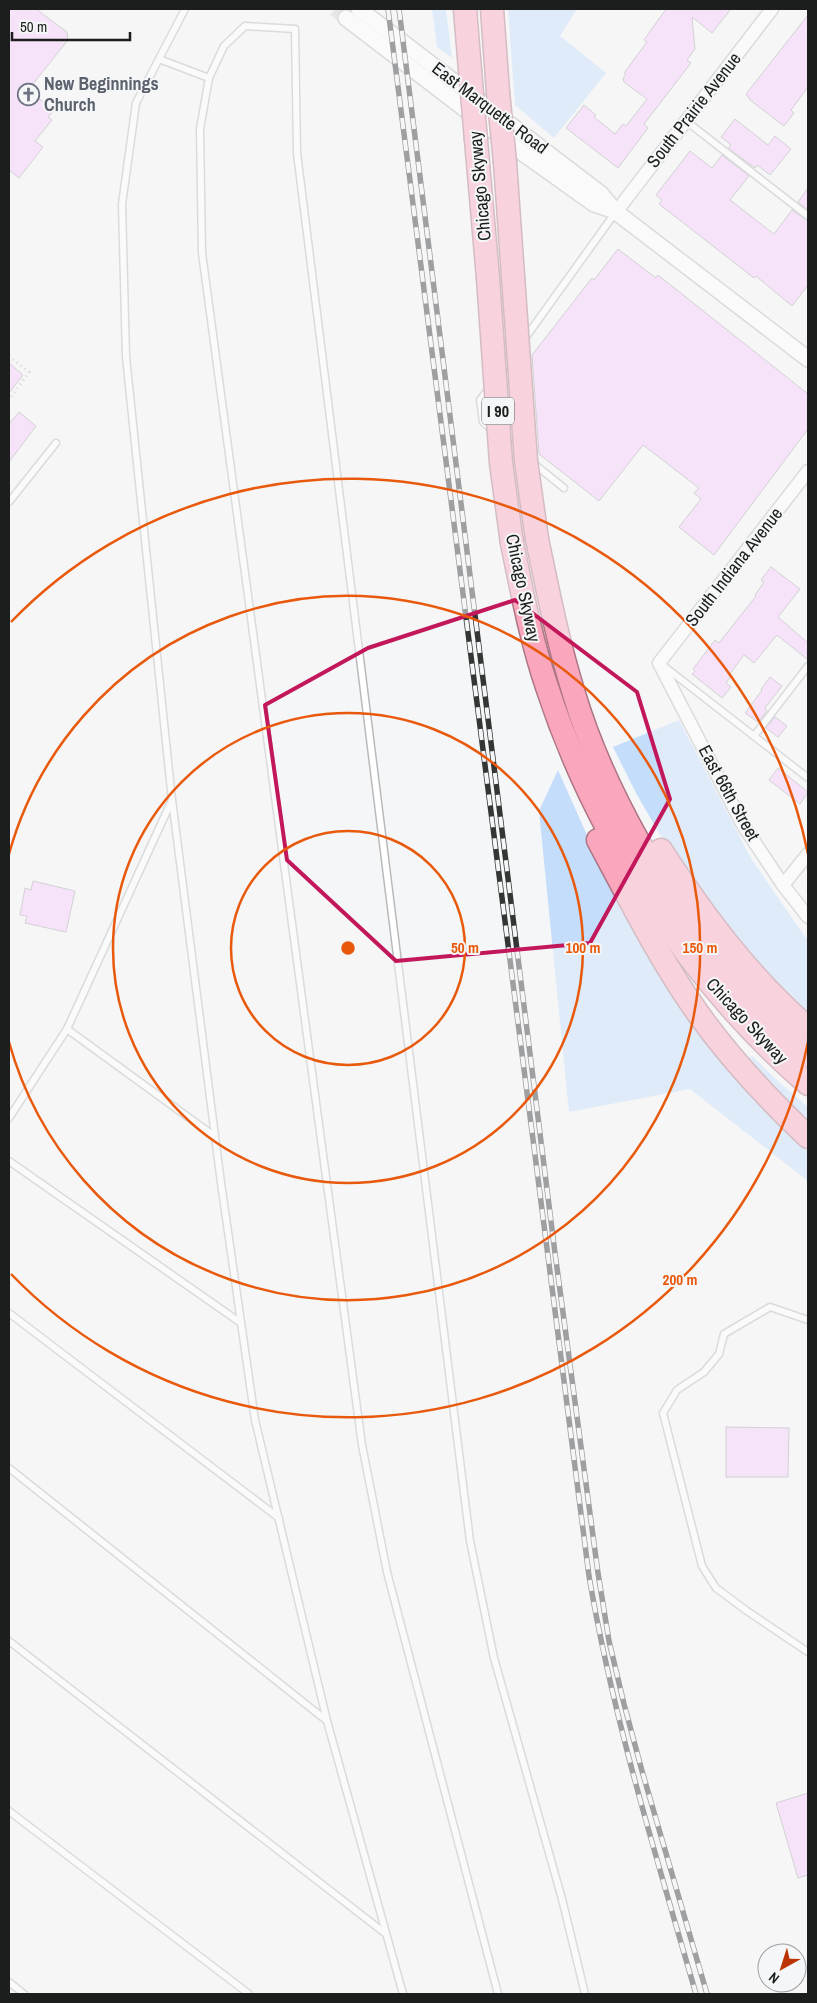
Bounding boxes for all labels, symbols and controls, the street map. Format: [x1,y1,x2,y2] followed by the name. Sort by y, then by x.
[12,10,130,42] scale bar
[20,16,47,37] text: 50 m
[641,47,747,173] street label: South Prairie Avenue
[427,56,554,160] street label: East Marquette Road
[44,71,159,117] place label: New Beginnings Church
[16,82,40,106] church icon: New Beginnings Church
[462,130,497,242] street label: Chicago Skyway
[482,398,514,424] road number: I 90
[679,502,788,632] street label: South Indiana Avenue
[500,532,547,645] street label: Chicago Skyway
[693,740,766,845] street label: East 66th Street
[451,937,479,958] text: 50 m
[566,937,600,958] text: 100 m
[683,937,717,958] text: 150 m
[339,939,357,957] centre of rings
[701,972,794,1070] street label: Chicago Skyway
[663,1269,697,1290] text: 200 m
[757,1943,807,1993] north arrow
[765,1968,783,1988] text: N

